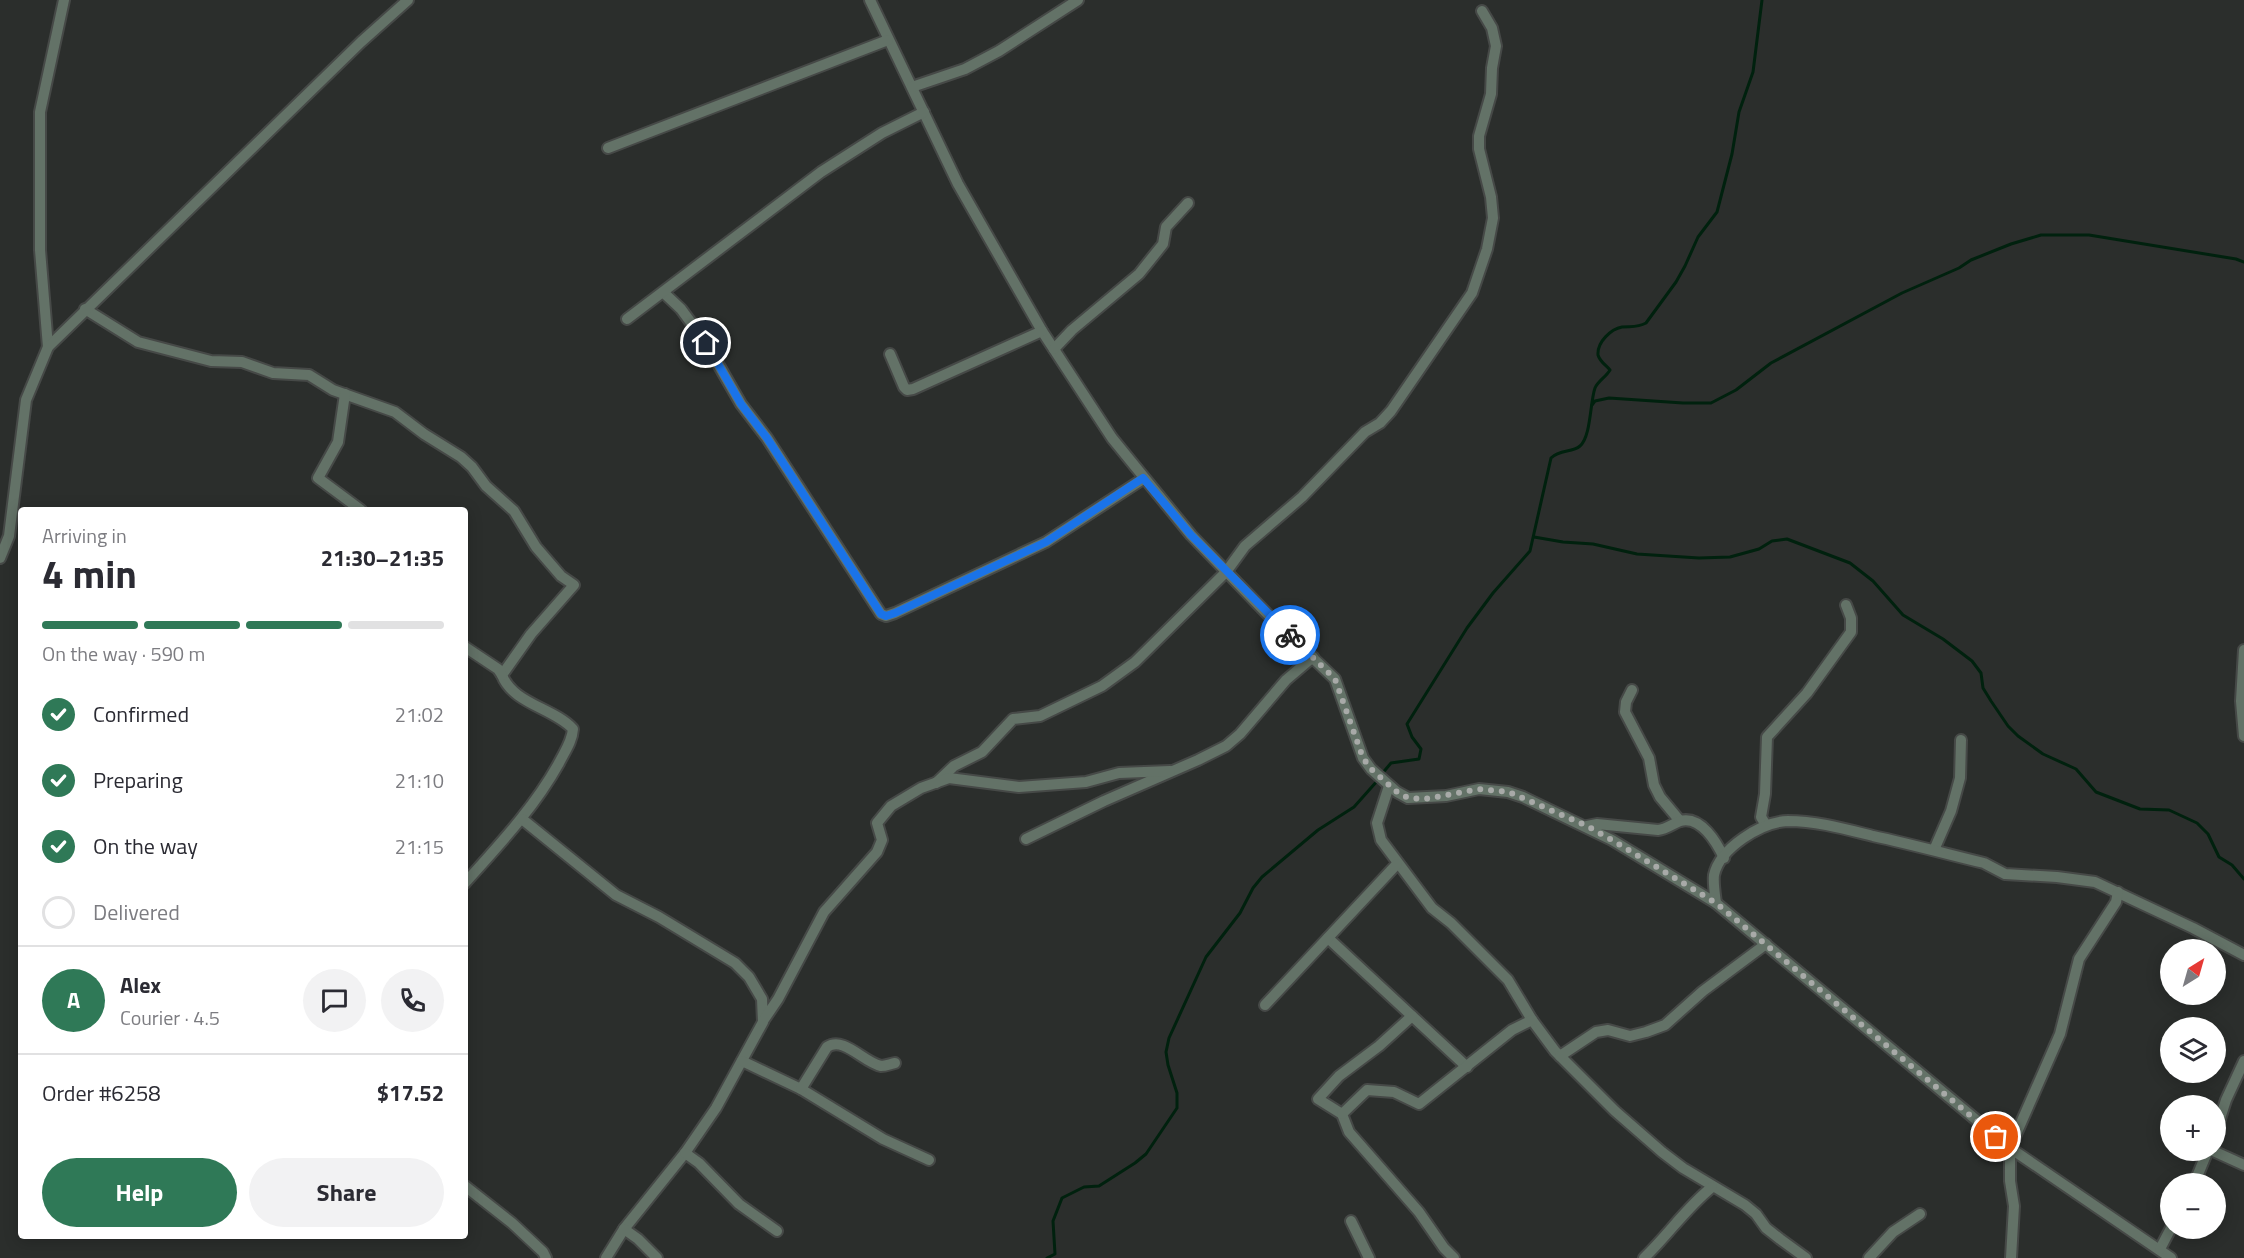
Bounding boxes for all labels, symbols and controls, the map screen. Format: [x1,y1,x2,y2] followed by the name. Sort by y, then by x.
[680,317,731,368] pin
[689,326,722,359] icon: home
[42,520,127,551] text: Arriving in
[321,541,444,575] text: 21:30–21:35
[42,544,137,603] text: 4 min
[1260,605,1320,665] courier
[1274,619,1307,652] icon: bike
[42,638,205,669] text: On the way · 590 m
[93,697,189,731] text: Confirmed
[42,698,75,731] icon: check
[395,699,444,730] text: 21:02
[93,763,183,797] text: Preparing
[42,764,75,797] icon: check
[395,765,444,796] text: 21:10
[93,829,198,863] text: On the way
[42,830,75,863] icon: check
[395,831,444,862] text: 21:15
[93,895,180,929] text: Delivered
[2160,939,2226,1005] north arrow
[2160,939,2226,1239] map controls
[120,968,161,1002] text: Alex
[303,969,366,1032] button: chat
[381,969,444,1032] button: phone
[67,983,80,1017] text: A
[120,1002,220,1033] text: Courier · 4.5
[2160,1017,2226,1083] button: layers
[42,1076,161,1110] text: Order #6258
[377,1076,444,1110] text: $17.52
[2160,1095,2226,1161] button: +
[1970,1111,2021,1162] pin
[1979,1120,2012,1153] icon: bag
[42,1158,237,1227] button: Help
[249,1158,444,1227] button: Share
[2160,1173,2226,1239] button: −

